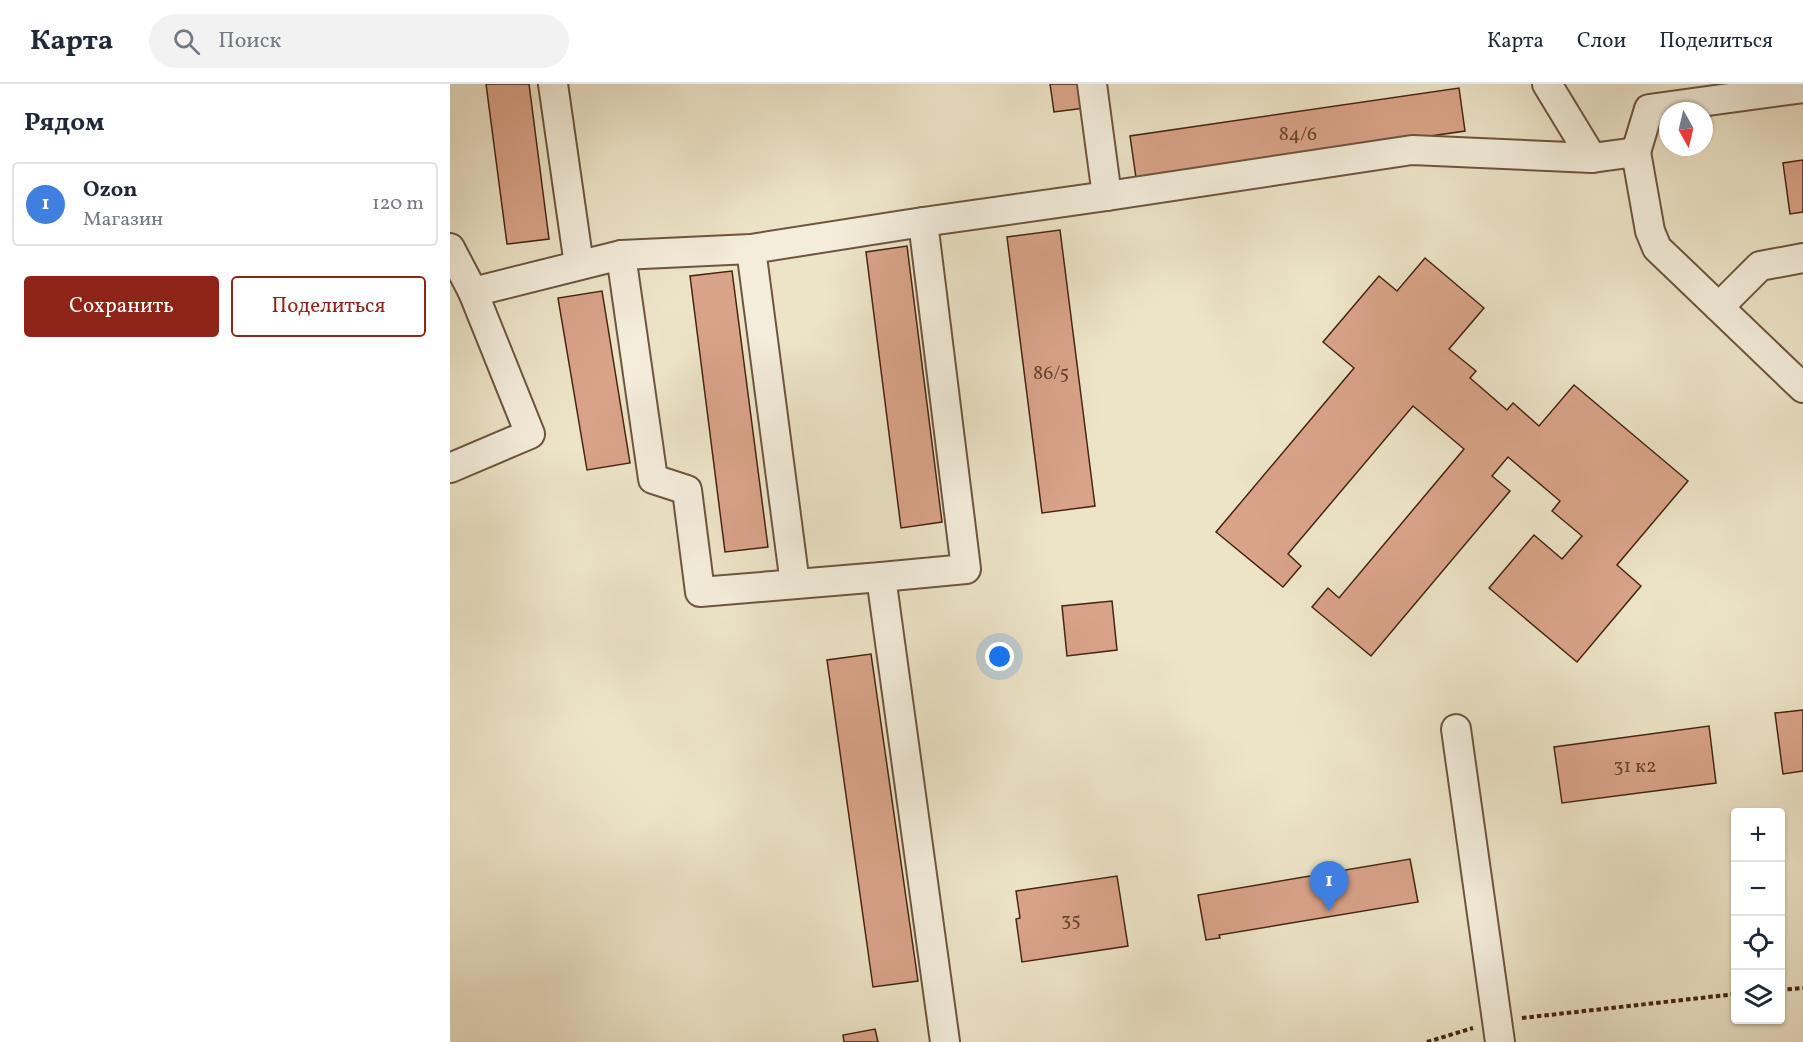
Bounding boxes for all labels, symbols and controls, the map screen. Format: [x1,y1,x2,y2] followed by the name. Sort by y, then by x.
[149,14,569,68] search box
[30,22,113,61] text: Карта
[170,25,203,58] icon: search
[218,26,281,57] text: Поиск
[1487,27,1544,56] text: Карта
[1577,27,1626,56] text: Слои
[1659,27,1773,56] text: Поделиться
[1659,102,1713,156] north arrow
[24,105,104,141] text: Рядом
[1279,121,1317,149] house number: 84/6
[83,175,138,206] text: Ozon
[41,190,50,218] text: 1
[372,190,424,218] text: 120 m
[83,206,163,234] text: Магазин
[24,276,219,337] button: Сохранить
[231,276,426,337] button: Поделиться
[1033,360,1069,388] house number: 86/5
[985,642,1014,671] your location
[1613,753,1657,781] house number: 31 к2
[1731,808,1785,1024] map controls
[1731,808,1785,862] button: +
[1310,862,1348,911] pin: 1
[1731,862,1785,916] button: −
[1061,907,1081,935] house number: 35
[1731,916,1785,970] button: locate
[1731,970,1785,1024] button: layers

